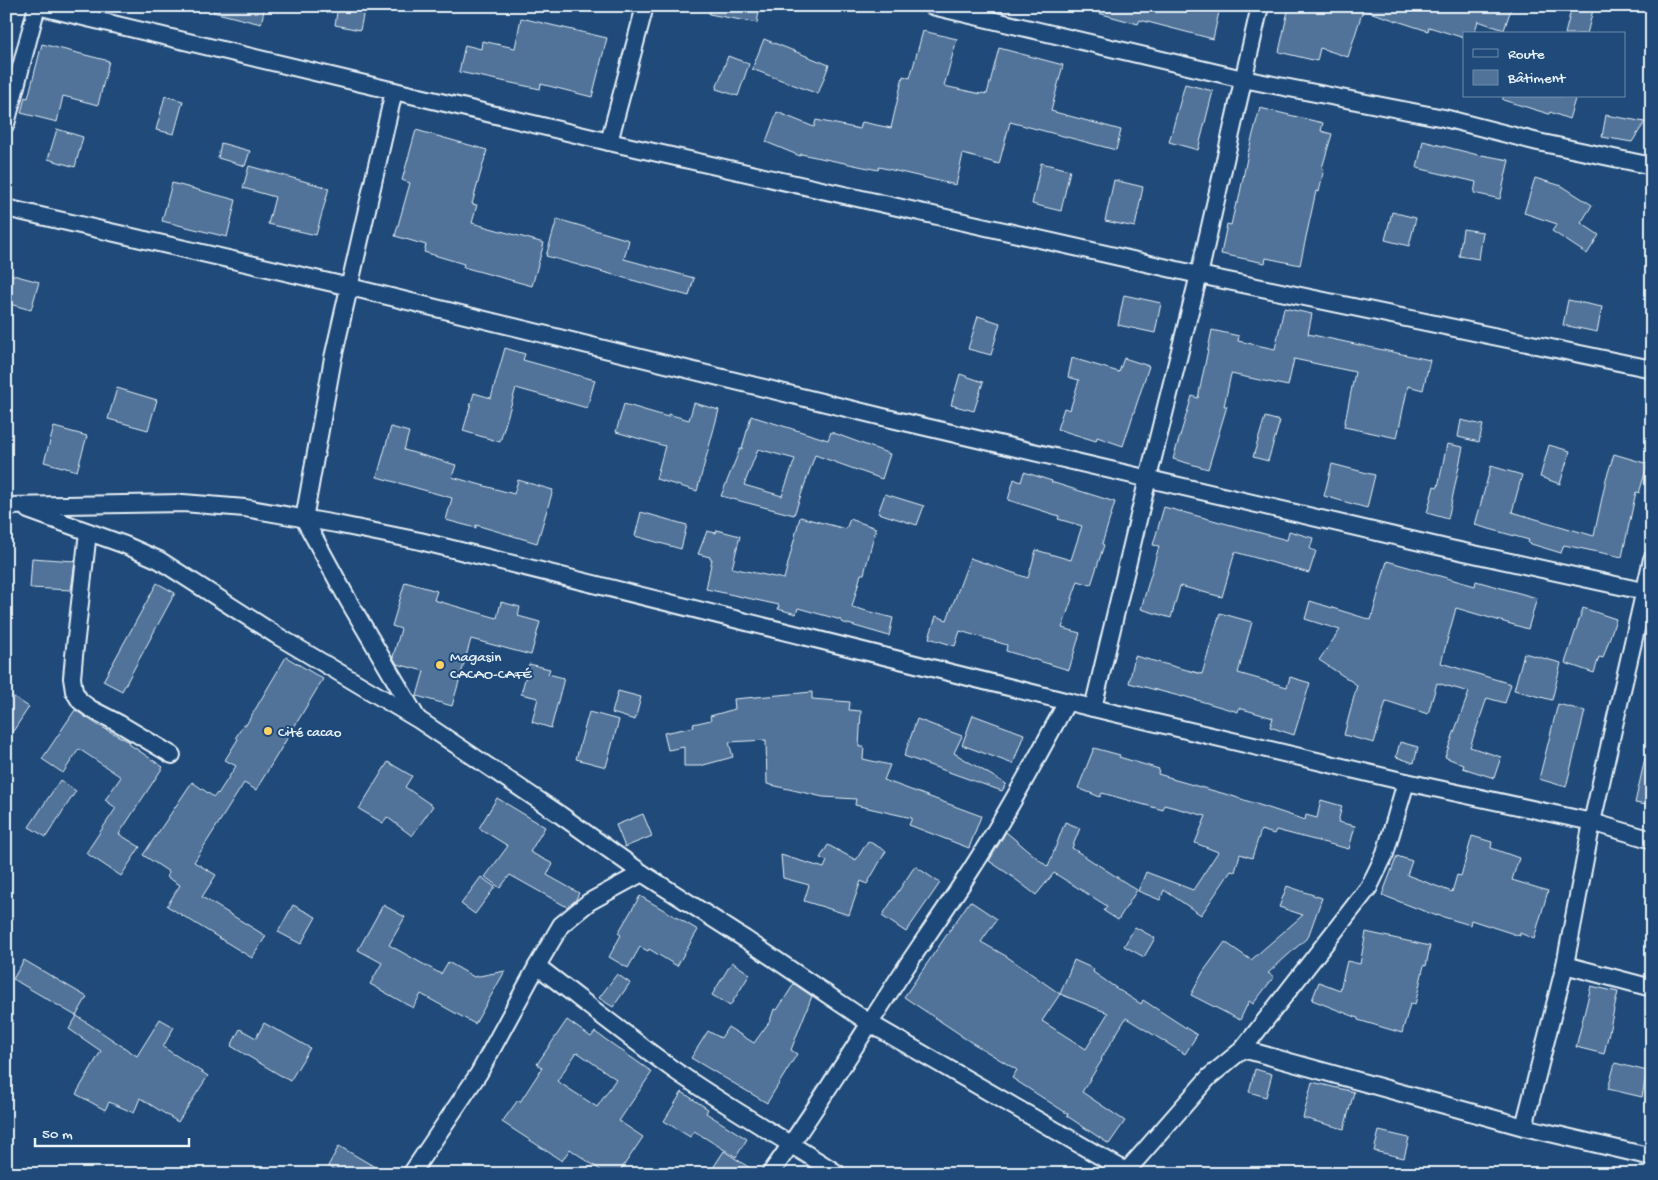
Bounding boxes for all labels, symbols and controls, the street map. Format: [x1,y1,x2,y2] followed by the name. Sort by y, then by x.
[1463,32,1626,98] legend
[1508,46,1545,64] text: Route
[1507,70,1567,88] text: Bâtiment
[450,649,532,684] place label: Magasin CACAO-CAFÉ
[434,659,446,671] marker: Magasin CACAO-CAFÉ
[278,724,342,742] place label: Cité cacao
[262,725,274,737] marker: Cité cacao
[35,1115,189,1147] scale bar
[42,1126,73,1144] text: 50 m

